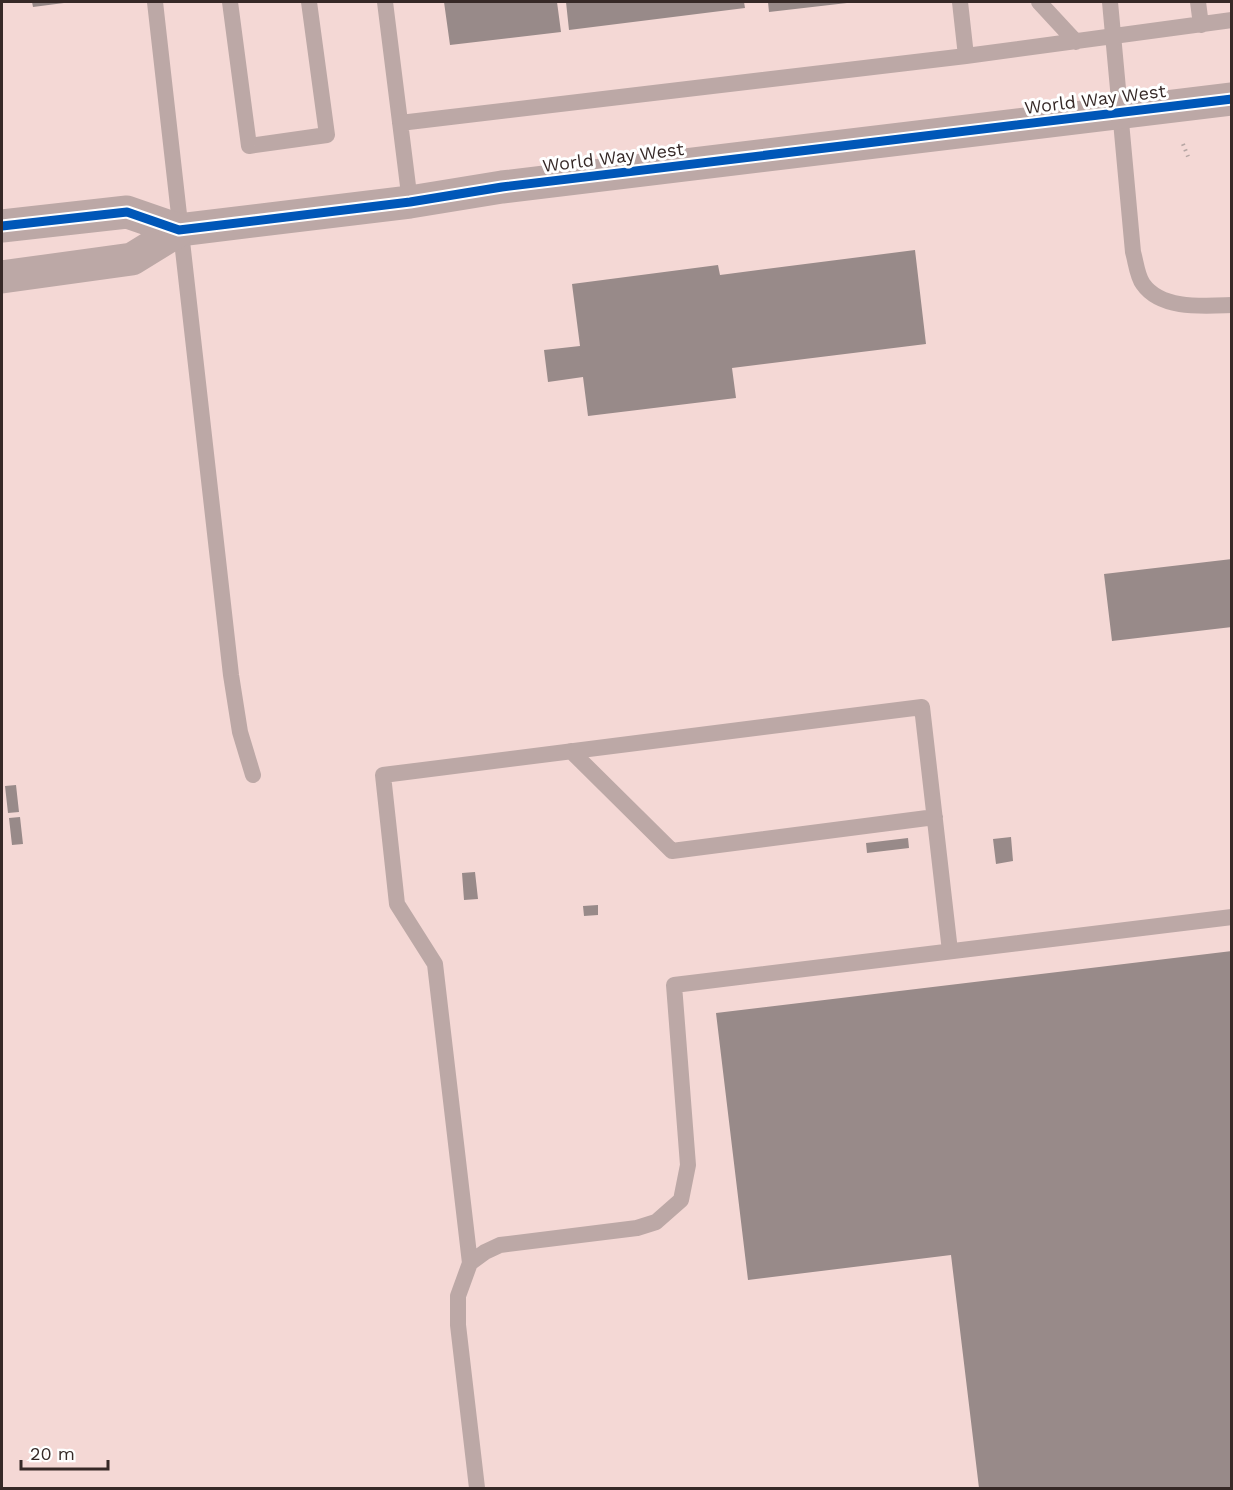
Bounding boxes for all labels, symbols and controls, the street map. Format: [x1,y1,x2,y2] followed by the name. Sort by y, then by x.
[1023,80,1167,118] street label: World Way West
[541,138,685,176] street label: World Way West
[21,1433,108,1471] scale bar
[30,1443,75,1464] text: 20 m

